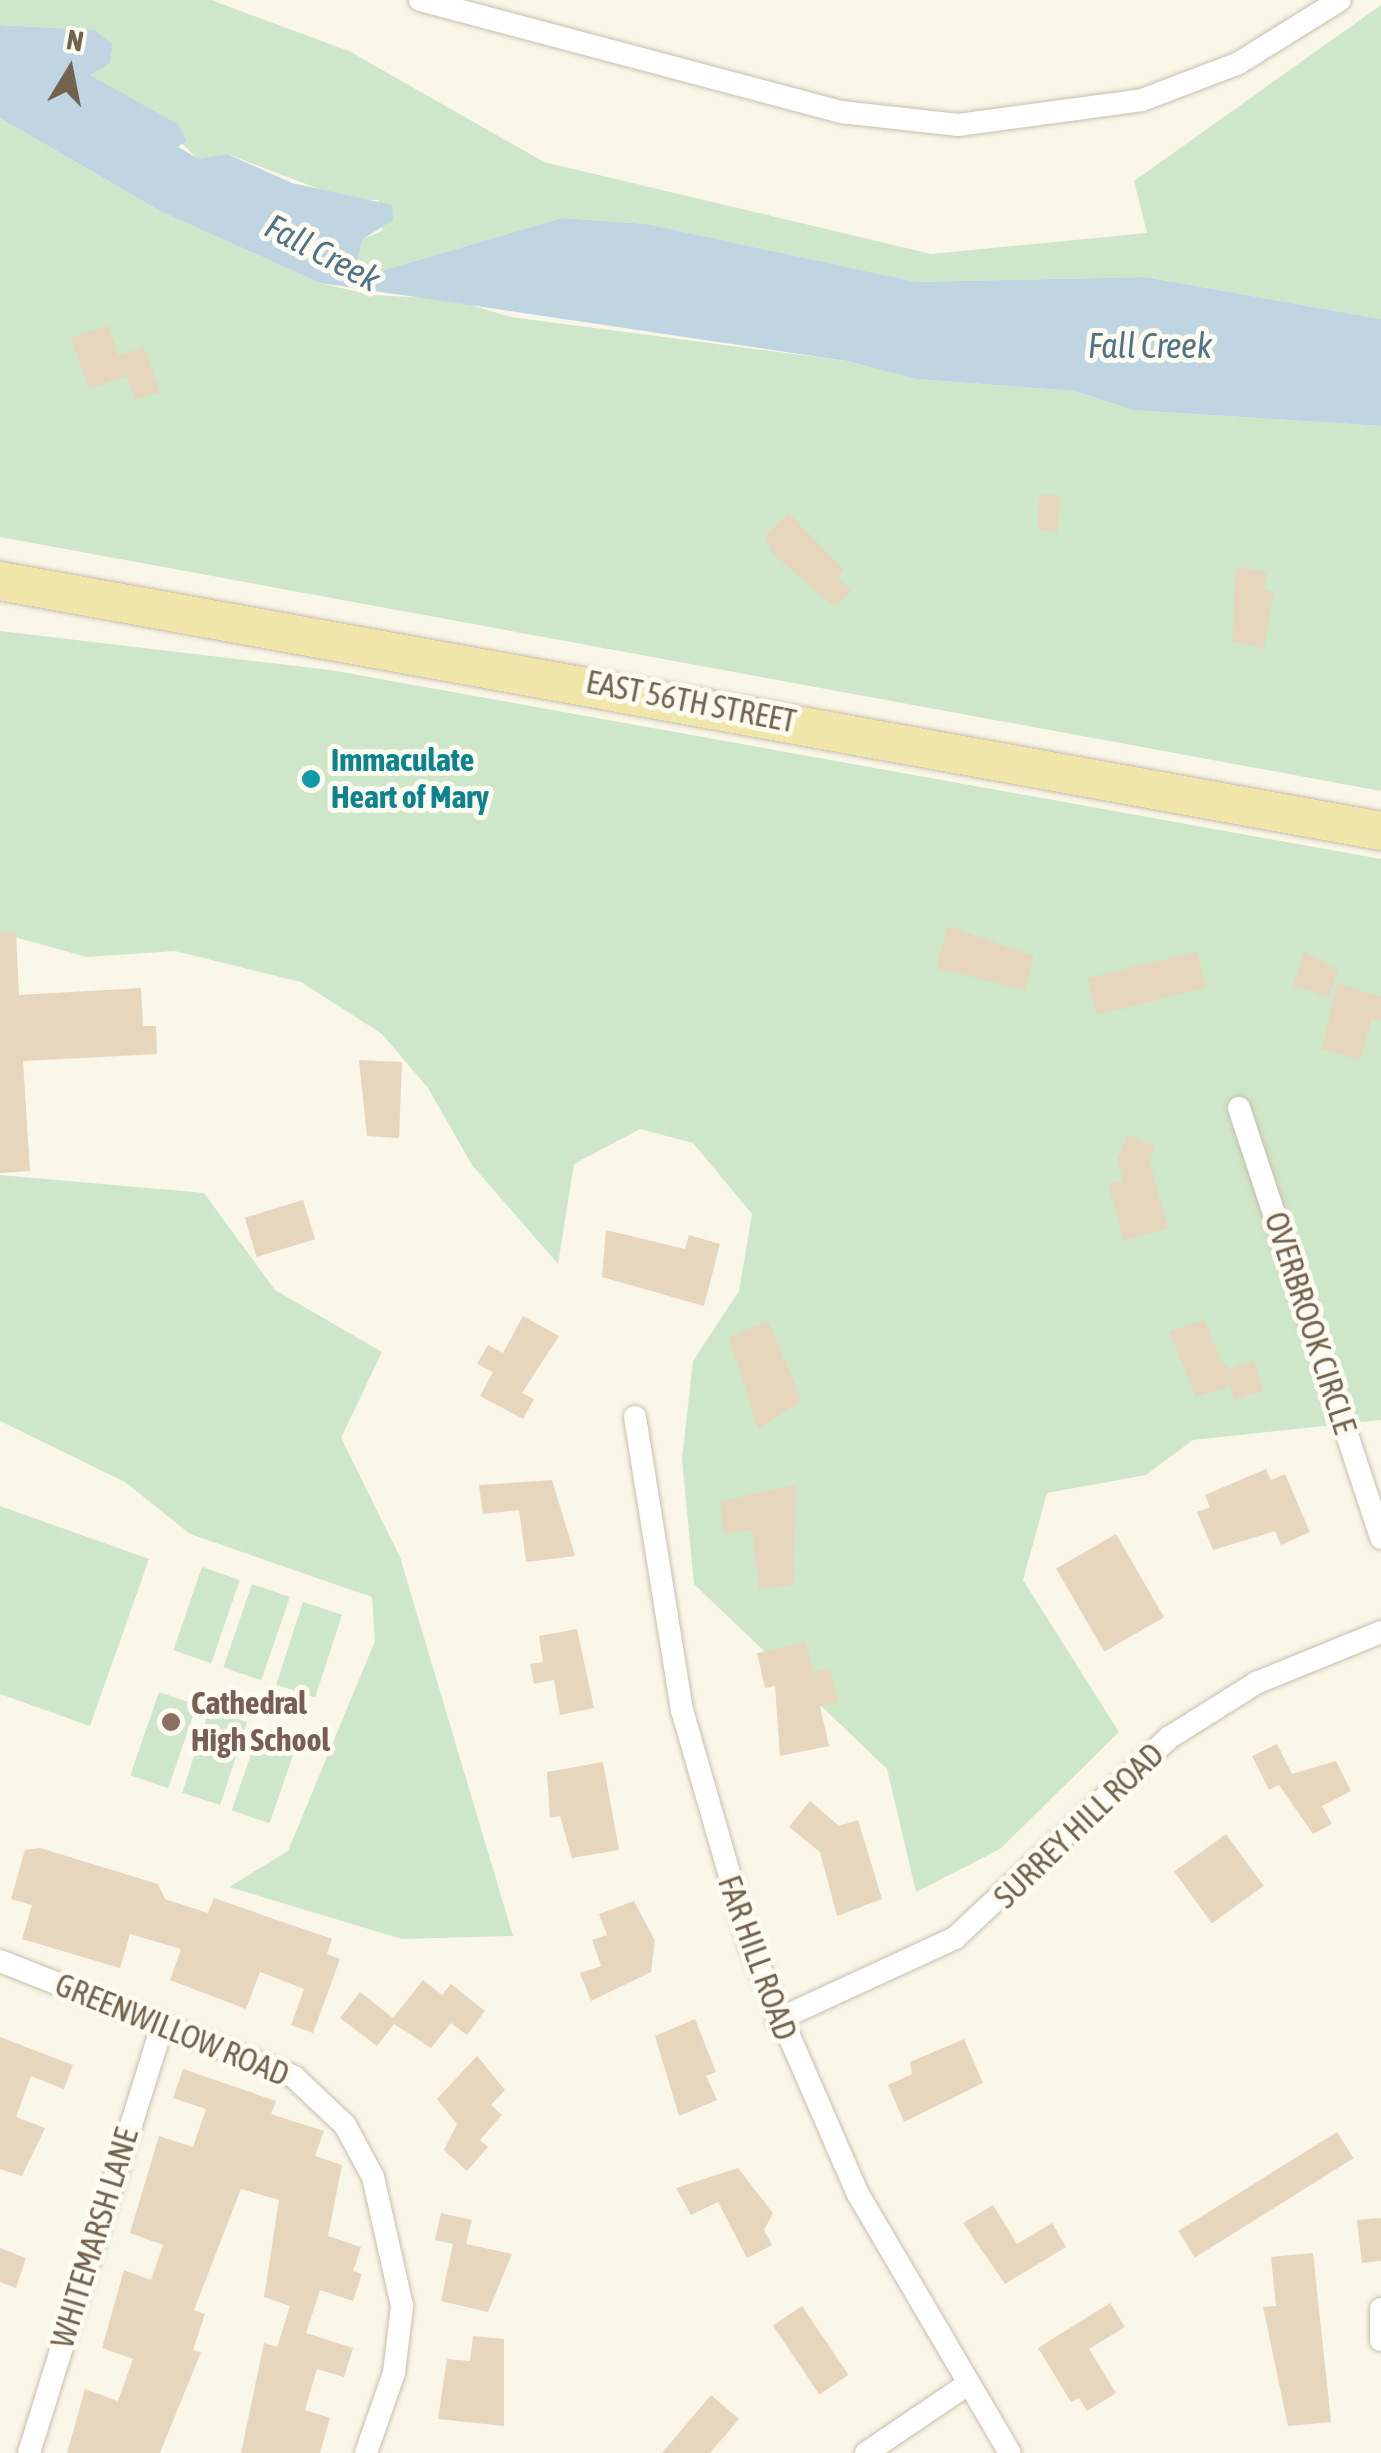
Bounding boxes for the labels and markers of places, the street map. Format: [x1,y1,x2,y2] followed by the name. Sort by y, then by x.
[331,742,489,817] place label: Immaculate Heart of Mary
[300,768,322,790] marker: Immaculate Heart of Mary
[191,1685,330,1760] place label: Cathedral High School
[160,1711,182,1733] marker: Cathedral High School

